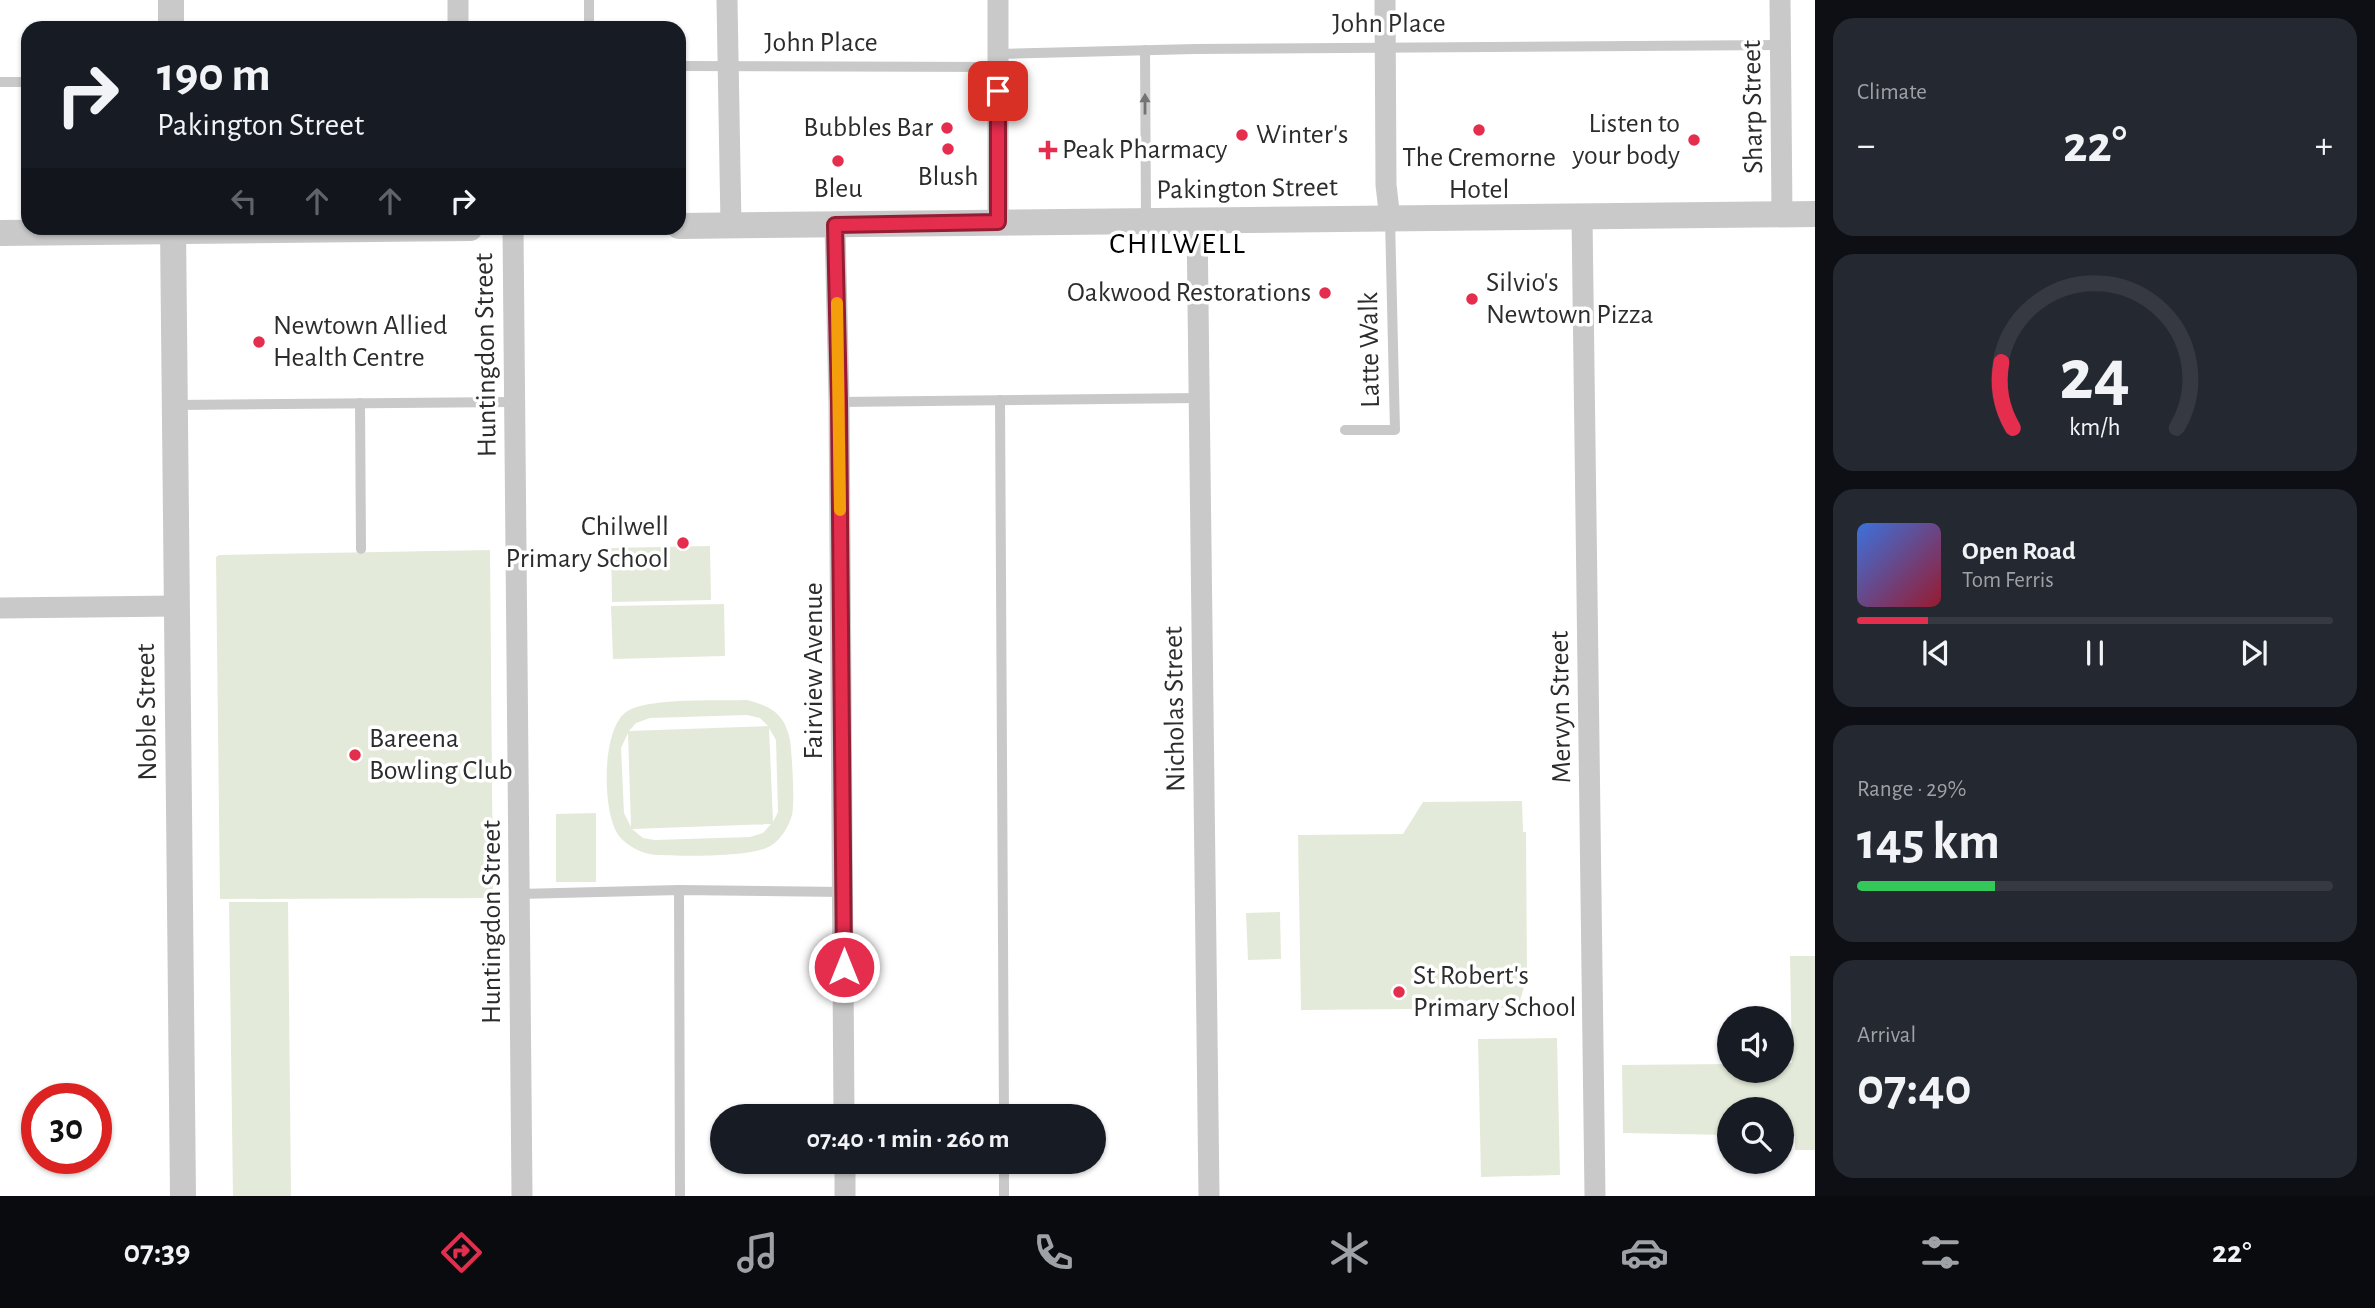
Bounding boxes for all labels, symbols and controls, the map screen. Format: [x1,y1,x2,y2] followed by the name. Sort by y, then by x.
[1332,10,1446,38] street label: John Place
[764,29,878,57] street label: John Place
[1738,40,1768,174] street label: Sharp Street
[42,49,133,140] icon: right
[157,51,271,100] text: 190 m
[968,61,1028,121] pin
[979,72,1017,110] icon: arrive
[1857,81,1927,104] text: Climate
[1139,93,1151,115] one-way arrow
[157,109,364,141] text: Pakington Street
[1571,110,1680,170] place label: Listen to your body
[803,114,933,142] place label: Bubbles Bar
[2063,119,2127,171] text: 22°
[939,120,955,136] marker: Bubbles Bar
[1256,121,1348,149] place label: Winter's
[1471,122,1487,138] marker: The Cremorne Hotel
[1234,127,1250,143] marker: Winter's
[1857,127,1875,165] text: −
[2315,127,2333,165] text: +
[1686,132,1702,148] marker: Listen to your body
[1062,136,1228,164] place label: Peak Pharmacy
[940,141,956,157] marker: Blush
[1040,142,1056,158] marker: Peak Pharmacy
[1402,144,1556,204] place label: The Cremorne Hotel
[830,153,846,169] marker: Bleu
[917,163,979,191] place label: Blush
[1156,173,1338,205] street label: Pakington Street
[813,175,863,203] place label: Bleu
[225,182,263,220] icon: left
[298,182,336,220] icon: ahead
[371,182,409,220] icon: ahead
[444,182,482,220] icon: right
[1109,229,1247,259] district label: CHILWELL
[470,253,502,457] street label: Huntingdon Street
[1486,269,1654,329] place label: Silvio's Newtown Pizza
[1067,279,1311,307] place label: Oakwood Restorations
[1317,285,1333,301] marker: Oakwood Restorations
[1464,291,1480,307] marker: Silvio's Newtown Pizza
[1355,292,1385,408] street label: Latte Walk
[273,312,447,372] place label: Newtown Allied Health Centre
[251,334,267,350] marker: Newtown Allied Health Centre
[2060,341,2130,414] text: 24
[2069,415,2121,440] text: km/h
[506,513,669,573] place label: Chilwell Primary School
[675,535,691,551] marker: Chilwell Primary School
[1962,538,2076,564] text: Open Road
[1962,569,2054,592] text: Tom Ferris
[800,582,828,760] street label: Fairview Avenue
[1160,626,1190,792] street label: Nicholas Street
[1546,630,1576,784] street label: Mervyn Street
[1917,634,1955,672] icon: previous
[2076,634,2114,672] icon: pause
[2235,634,2273,672] icon: next
[132,643,162,781] street label: Noble Street
[369,725,513,785] place label: Bareena Bowling Club
[347,747,363,763] marker: Bareena Bowling Club
[1857,778,1966,801] text: Range · 29%
[1857,816,2000,868] text: 145 km
[478,820,506,1024] street label: Huntingdon Street
[807,930,881,1004] position arrow
[1413,962,1576,1022] place label: St Robert's Primary School
[1391,984,1407,1000] marker: St Robert's Primary School
[1717,1006,1794,1174] map controls
[1717,1006,1794,1083] button: sound
[1857,1024,1916,1047] text: Arrival
[1857,1062,1972,1114] text: 07:40
[21,1083,112,1174] speed limit sign: 30
[1717,1097,1794,1174] button: search
[806,1126,1010,1152] text: 07:40 · 1 min · 260 m
[437,1228,486,1277] icon: directions
[733,1228,782,1277] icon: music
[1029,1228,1078,1277] icon: phone
[1325,1228,1374,1277] icon: climate
[1620,1228,1669,1277] icon: car
[1916,1228,1965,1277] icon: filters
[123,1236,190,1268] text: 07:39
[2212,1236,2252,1268] text: 22°

